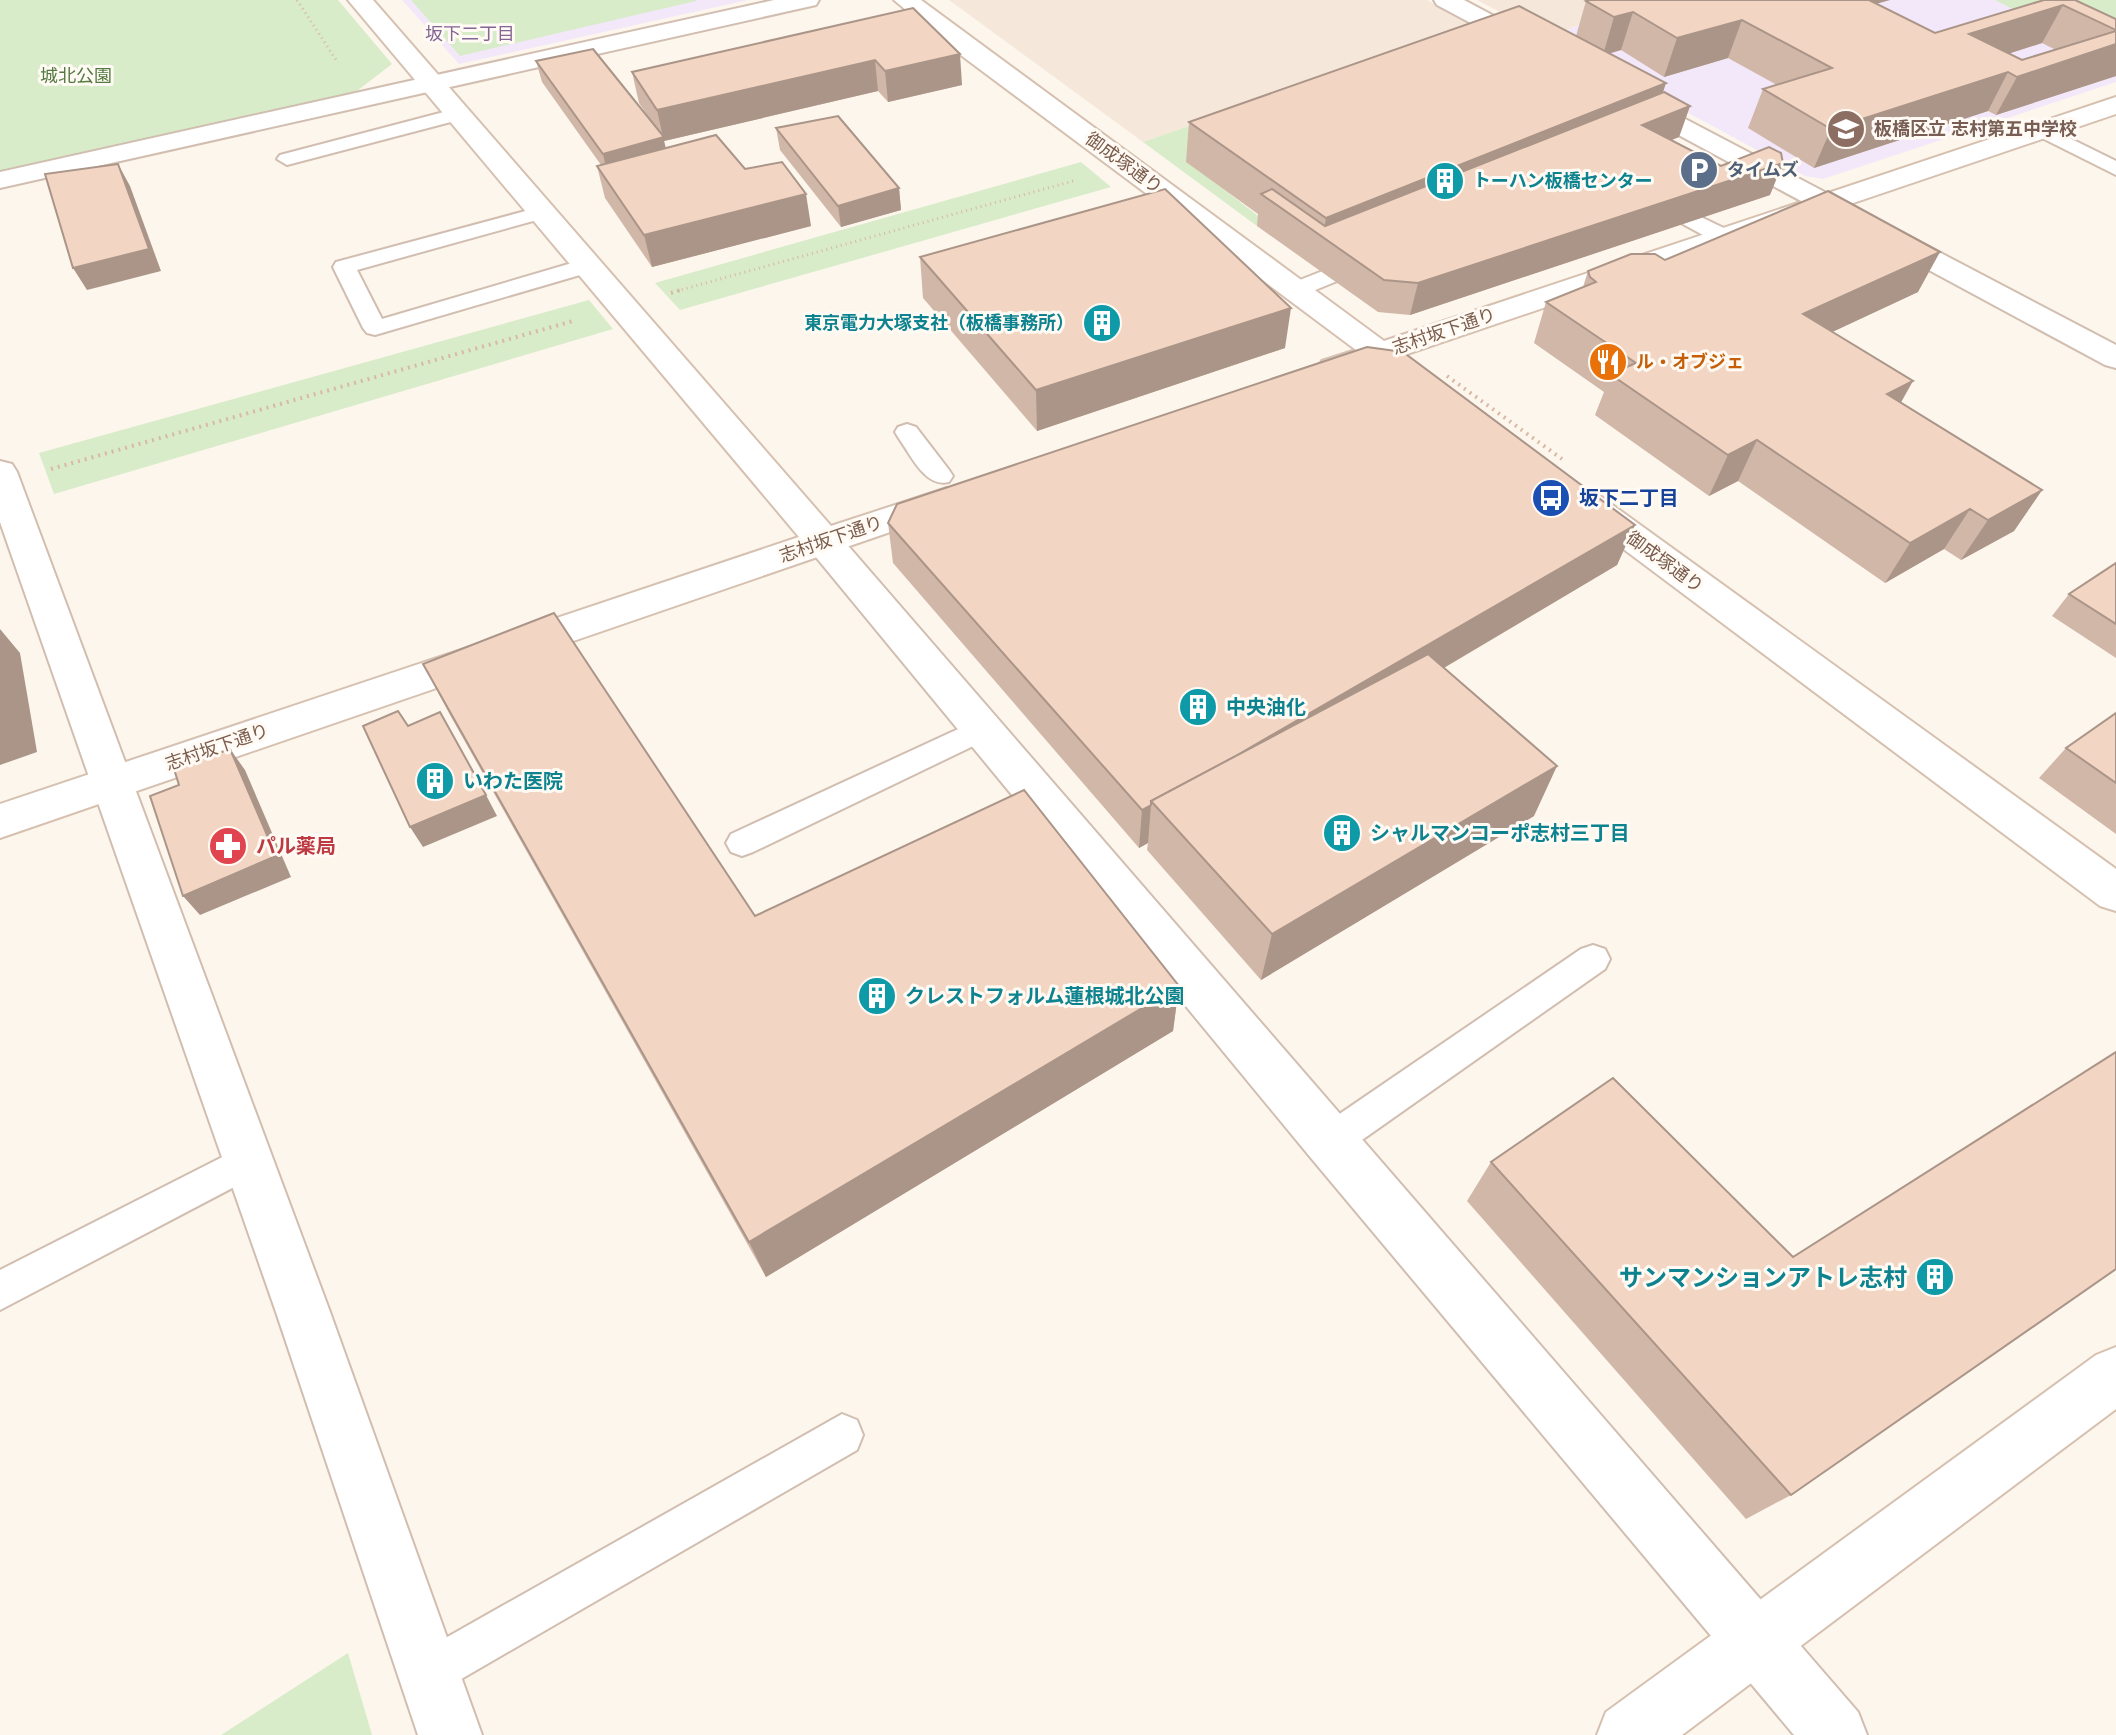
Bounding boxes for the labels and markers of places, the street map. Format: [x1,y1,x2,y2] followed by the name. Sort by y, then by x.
[1825,108,1867,150] school or university icon: 板橋区立 志村第五中学校
[1874,119,2077,139] place label: 板橋区立 志村第五中学校
[1678,149,1720,191] parking icon: タイムズ
[1424,160,1466,202] building icon: トーハン板橋センター
[1727,160,1799,180] place label: タイムズ
[1473,171,1653,191] place label: トーハン板橋センター
[1081,302,1123,344] building icon: 東京電力大塚支社（板橋事務所）
[804,313,1074,333] place label: 東京電力大塚支社（板橋事務所）
[1587,341,1629,383] restaurant icon: ル・オブジェ
[1636,352,1744,372] place label: ル・オブジェ
[1530,477,1572,519] bus stop icon: 坂下二丁目
[1579,487,1679,509] place label: 坂下二丁目
[1177,686,1219,728] building icon: 中央油化
[1226,696,1306,718] place label: 中央油化
[414,760,456,802] building icon: いわた医院
[463,770,563,792] place label: いわた医院
[1321,812,1363,854] building icon: シャルマンコーポ志村三丁目
[1370,822,1630,844] place label: シャルマンコーポ志村三丁目
[207,825,249,867] pharmacy icon: パル薬局
[256,835,336,857] place label: パル薬局
[856,975,898,1017] building icon: クレストフォルム蓮根城北公園
[905,985,1185,1007] place label: クレストフォルム蓮根城北公園
[1914,1256,1956,1298] building icon: サンマンションアトレ志村
[1619,1264,1907,1291] place label: サンマンションアトレ志村

